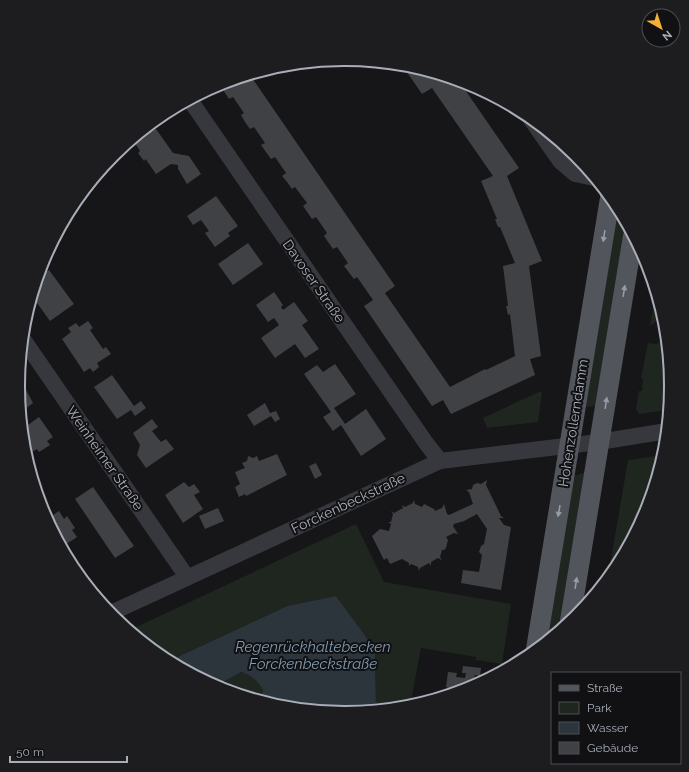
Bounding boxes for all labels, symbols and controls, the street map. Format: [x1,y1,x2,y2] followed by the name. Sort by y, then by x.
[641,8,681,48] north arrow
[660,28,674,43] text: N
[601,230,607,242] one-way arrow
[279,236,349,326] street label: Davoser Straße
[621,285,627,297] one-way arrow
[555,358,591,488] street label: Hohenzollerndamm
[603,397,609,409] one-way arrow
[63,403,147,513] street label: Weinheimer Straße
[289,470,407,536] street label: Forckenbeckstraße
[556,505,562,517] one-way arrow
[573,577,579,589] one-way arrow
[235,638,391,673] water label: Regenrückhaltebecken Forckenbeckstraße
[551,672,681,764] legend
[587,681,623,695] text: Straße
[587,701,612,715] text: Park
[587,721,629,735] text: Wasser
[10,738,127,764] scale bar
[587,741,638,755] text: Gebäude
[16,745,44,759] text: 50 m

